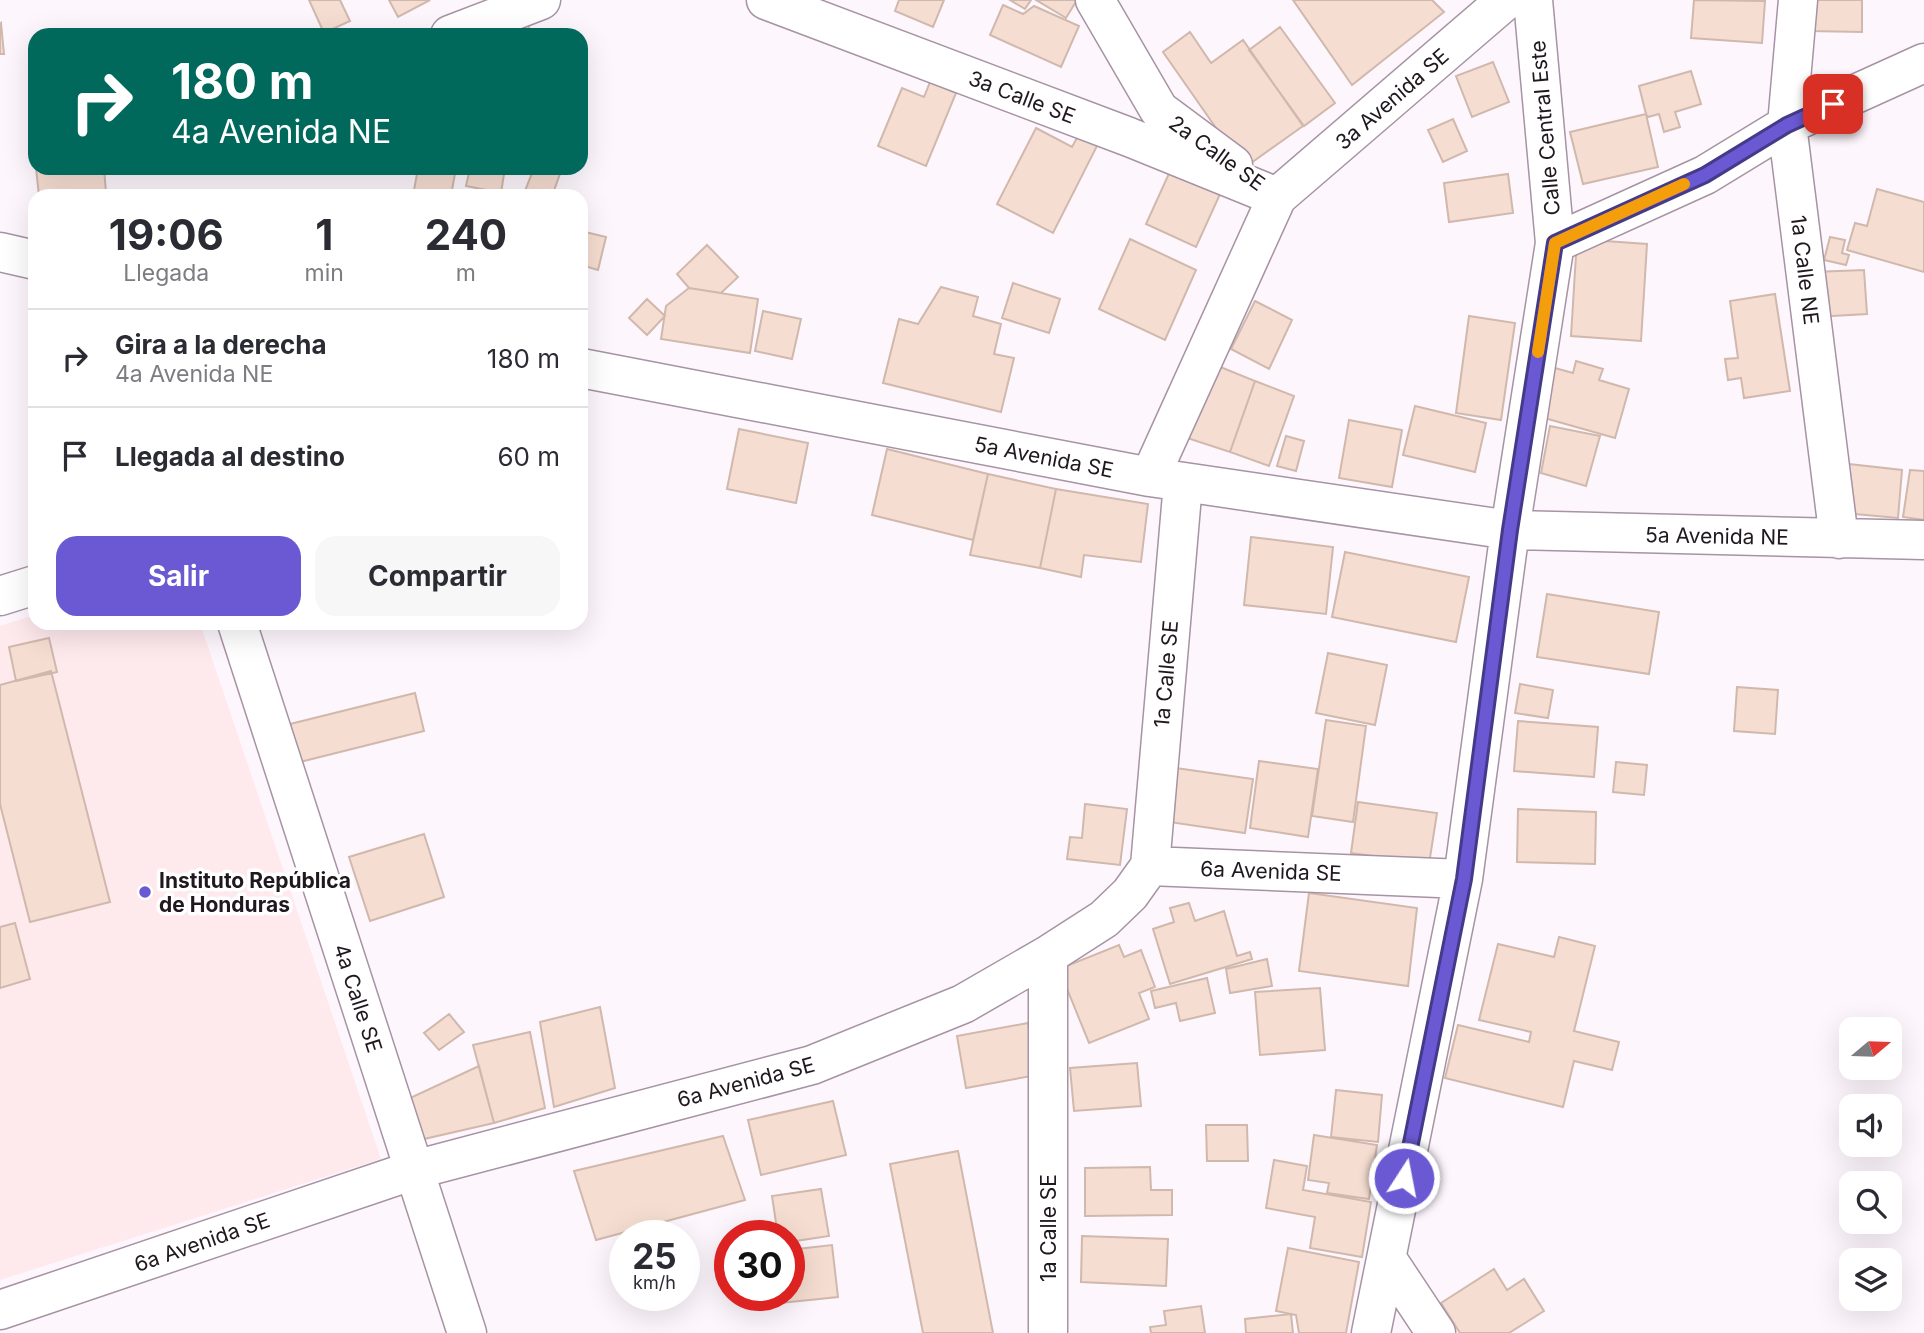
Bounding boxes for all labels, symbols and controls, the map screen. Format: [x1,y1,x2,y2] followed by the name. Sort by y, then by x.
[1525,39,1565,217] street label: Calle Central Este
[1330,43,1454,155] street label: 3a Avenida SE
[171,52,313,111] text: 180 m
[56,56,147,147] icon: right
[965,65,1079,129] street label: 3a Calle SE
[1803,74,1863,134] pin
[1814,85,1852,123] icon: arrive
[1164,110,1270,196] street label: 2a Calle SE
[171,112,391,151] text: 4a Avenida NE
[109,209,224,260] text: 19:06
[315,209,333,260] text: 1
[425,209,507,260] text: 240
[1786,214,1824,326] street label: 1a Calle NE
[123,259,209,287] text: Llegada
[305,259,344,287] text: min
[456,259,476,287] text: m
[115,329,327,360] text: Gira a la derecha
[56,339,94,377] icon: right
[487,343,560,374] text: 180 m
[115,360,273,388] text: 4a Avenida NE
[972,431,1116,483] street label: 5a Avenida SE
[56,437,94,475] icon: arrive
[115,441,345,472] text: Llegada al destino
[497,441,560,472] text: 60 m
[1645,522,1789,550] street label: 5a Avenida NE
[56,536,301,616] button: Salir
[315,536,560,616] button: Compartir
[1149,619,1183,729] street label: 1a Calle SE
[1200,856,1342,886] street label: 6a Avenida SE
[159,868,351,917] place label: Instituto República de Honduras
[137,884,153,900] marker: Instituto República de Honduras
[329,940,387,1056] street label: 4a Calle SE
[1839,1017,1902,1080] north arrow
[1839,1017,1902,1311] map controls
[674,1052,818,1112] street label: 6a Avenida SE
[1839,1094,1902,1157] button: sound
[1367,1141,1441,1215] position arrow
[1839,1171,1902,1234] button: search
[1036,1174,1061,1282] street label: 1a Calle SE
[131,1207,273,1277] street label: 6a Avenida SE
[714,1220,805,1311] speed limit sign: 30
[632,1235,677,1277] text: 25
[1839,1248,1902,1311] button: layers
[633,1272,676,1293] text: km/h

